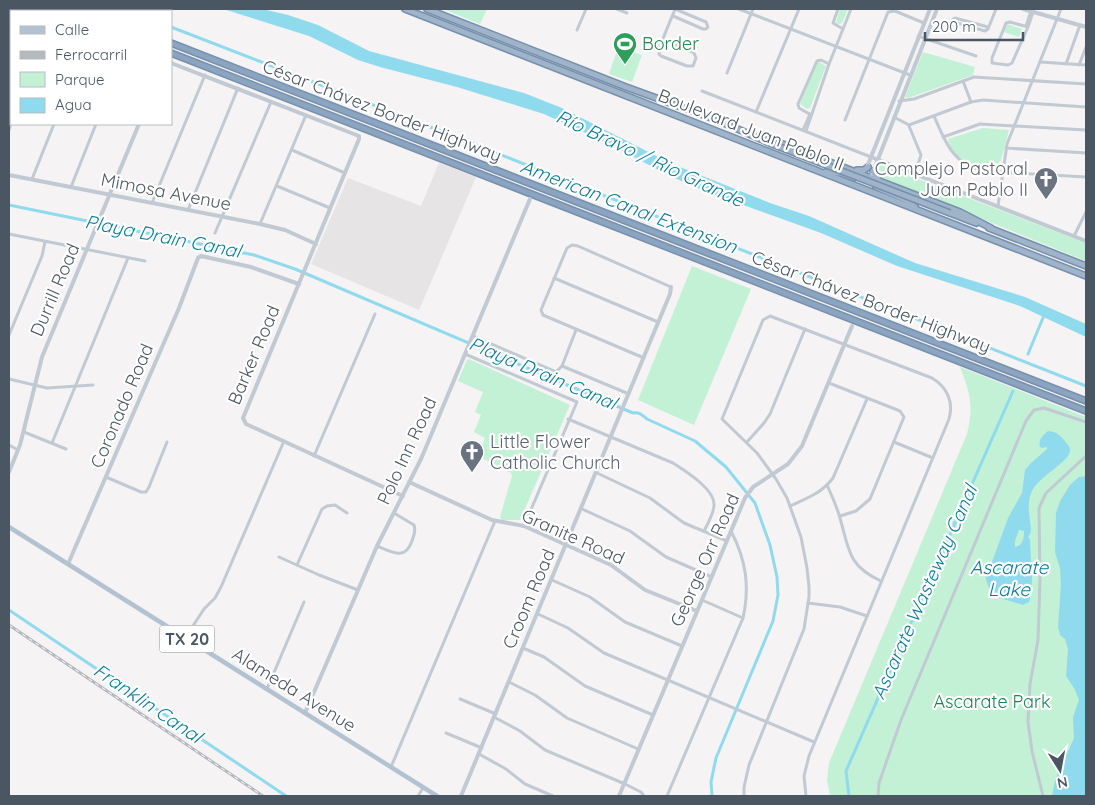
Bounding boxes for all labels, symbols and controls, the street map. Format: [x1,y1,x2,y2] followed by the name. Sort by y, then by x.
[10,10,172,125] legend
[925,10,1022,42] scale bar
[932,17,976,36] text: 200 m
[55,20,89,39] text: Calle
[612,31,638,65] sports icon: Border
[642,32,699,55] place label: Border
[55,45,127,64] text: Ferrocarril
[259,54,505,167] street label: César Chávez Border Highway
[55,70,105,89] text: Parque
[655,83,848,176] street label: Boulevard Juan Pablo II
[55,95,92,114] text: Agua
[552,104,749,213] water label: Río Bravo / Rio Grande
[517,154,741,259] water label: American Canal Extension
[875,157,1028,201] place label: Complejo Pastoral Juan Pablo II
[1033,166,1059,200] church icon: Complejo Pastoral Juan Pablo II
[99,168,233,215] street label: Mimosa Avenue
[83,209,245,263] water label: Playa Drain Canal
[25,240,84,340] street label: Durrill Road
[748,245,994,358] street label: César Chávez Border Highway
[222,302,285,408] street label: Barker Road
[466,331,623,416] water label: Playa Drain Canal
[85,340,158,471] street label: Coronado Road
[372,393,441,508] street label: Polo Inn Road
[490,430,620,474] place label: Little Flower Catholic Church
[459,439,485,473] church icon: Little Flower Catholic Church
[866,479,983,703] water label: Ascarate Wasteway Canal
[665,490,744,630] street label: George Orr Road
[518,504,628,569] street label: Granite Road
[497,546,560,652] street label: Croom Road
[970,555,1049,601] water label: Ascarate Lake
[160,626,214,652] road number: TX 20
[228,642,360,737] street label: Alameda Avenue
[89,658,209,750] water label: Franklin Canal
[933,690,1051,713] park label: Ascarate Park
[1035,745,1085,795] north arrow
[1056,773,1069,793] text: N

